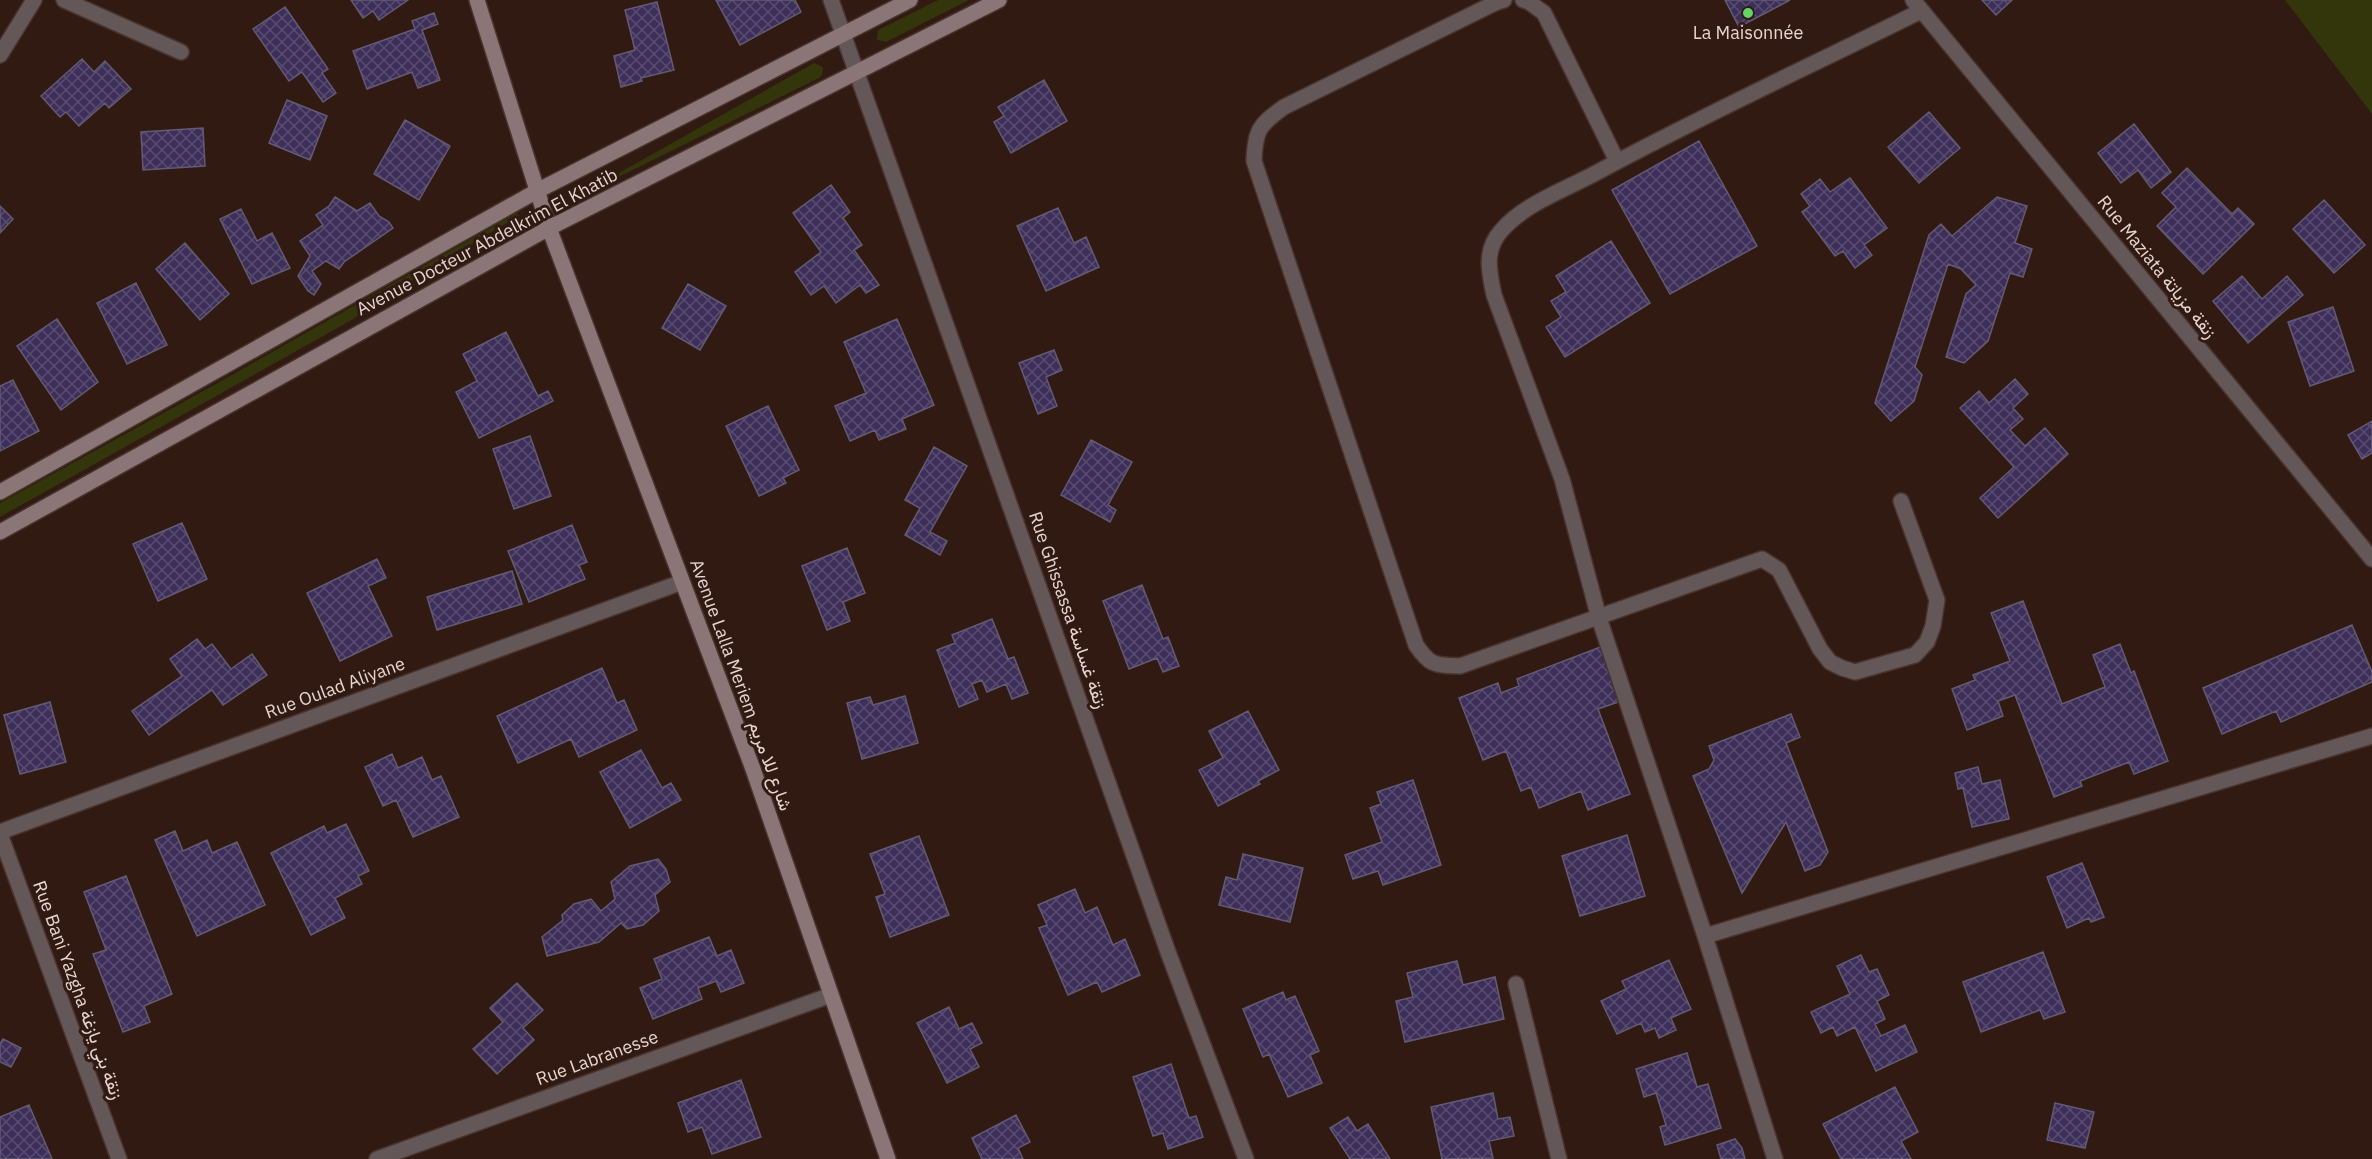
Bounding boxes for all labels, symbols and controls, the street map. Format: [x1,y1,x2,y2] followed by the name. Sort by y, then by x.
[1741,6,1755,20] marker: La Maisonnée
[1693,21,1803,44] place label: La Maisonnée
[352,163,621,320] street label: Avenue Docteur Abdelkrim El Khatib
[2093,190,2222,343] street label: Rue Maziata زنقة مزياتة
[1024,508,1113,711] street label: Rue Ghissassa زنقة غساسة
[684,556,798,814] street label: Avenue Lalla Meriem شارع للا مريم
[262,651,408,724] street label: Rue Oulad Aliyane
[24,877,129,1104] street label: Rue Bani Yazgha زنقة بني يازغة
[533,1025,661,1090] street label: Rue Labranesse

